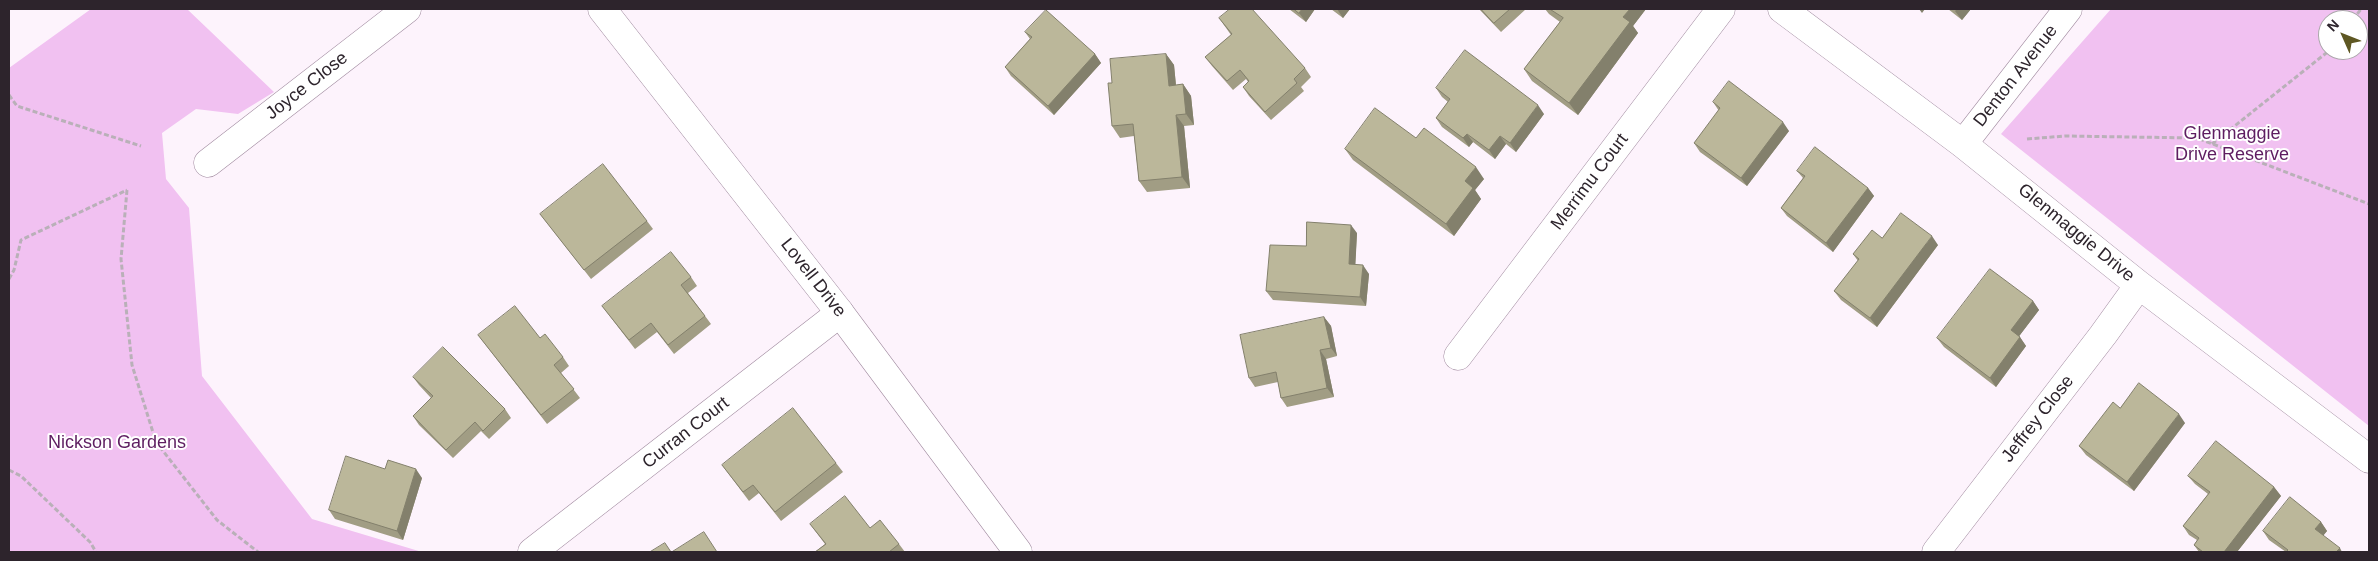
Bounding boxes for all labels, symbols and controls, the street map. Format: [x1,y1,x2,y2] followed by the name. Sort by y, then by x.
[2318,10,2368,60] north arrow
[2324,16,2342,34] text: N
[1969,21,2063,131] street label: Denton Avenue
[262,47,352,125] street label: Joyce Close
[2175,123,2289,166] park label: Glenmaggie Drive Reserve
[1547,130,1633,234] street label: Merrimu Court
[2013,179,2139,287] street label: Glenmaggie Drive
[776,234,850,322] street label: Lovell Drive
[1997,371,2079,467] street label: Jeffrey Close
[638,392,734,474] street label: Curran Court
[48,432,186,454] park label: Nickson Gardens

